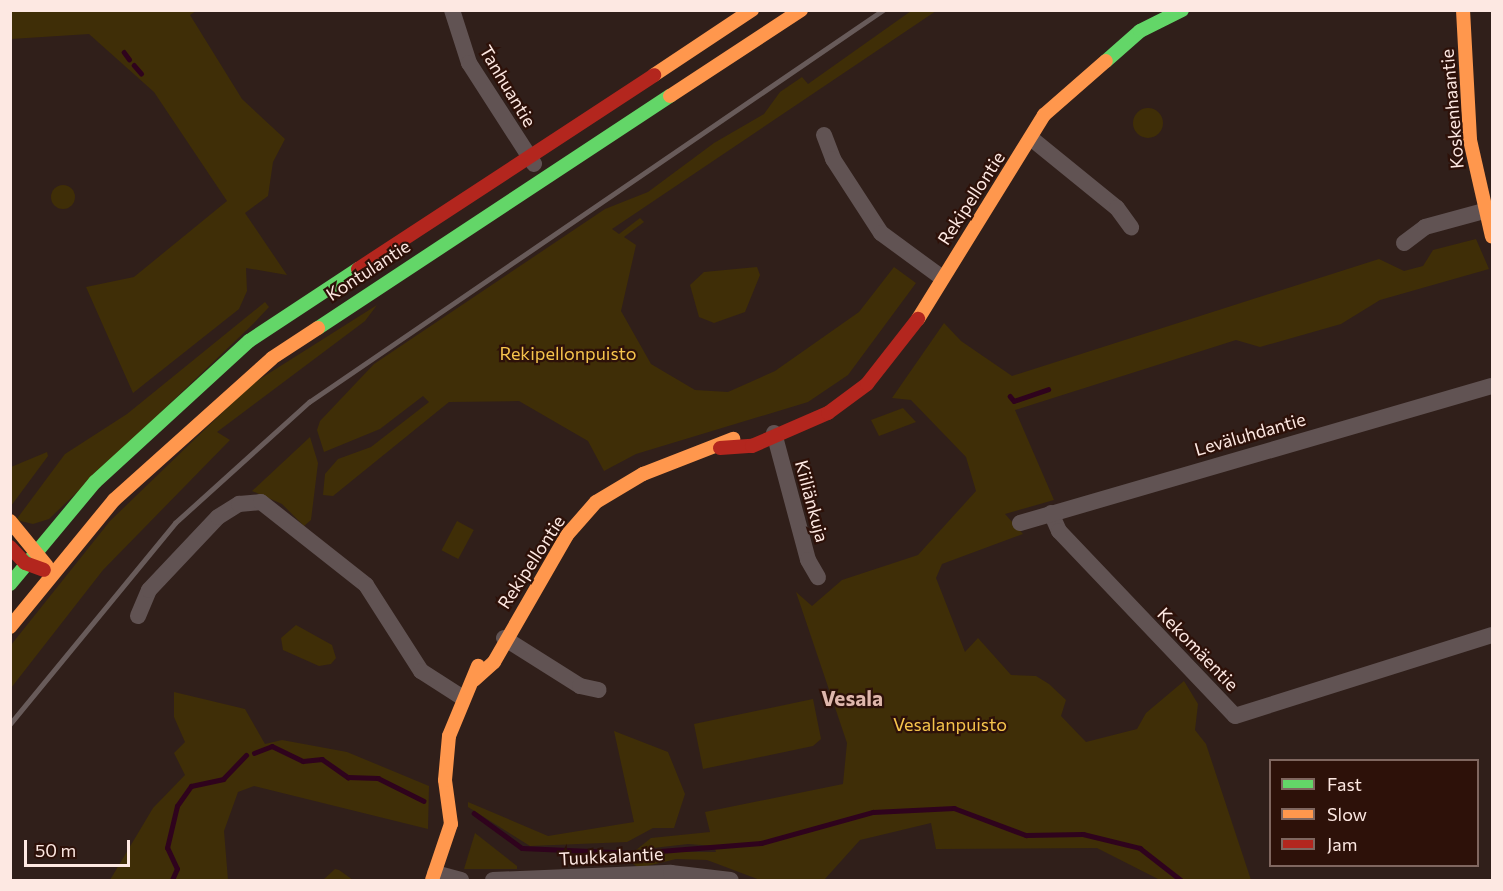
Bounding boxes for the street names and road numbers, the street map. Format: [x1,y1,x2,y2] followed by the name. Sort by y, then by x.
[475,41,541,131] street label: Tanhuantie
[1436,48,1468,170] street label: Koskenhaantie
[933,147,1009,249] street label: Rekipellontie
[322,235,414,305] street label: Kontulantie
[1192,408,1308,460] street label: Leväluhdantie
[791,458,833,544] street label: Kiiliänkuja
[493,511,569,613] street label: Rekipellontie
[1153,603,1243,695] street label: Kekomäentie
[558,842,664,870] street label: Tuukkalantie

